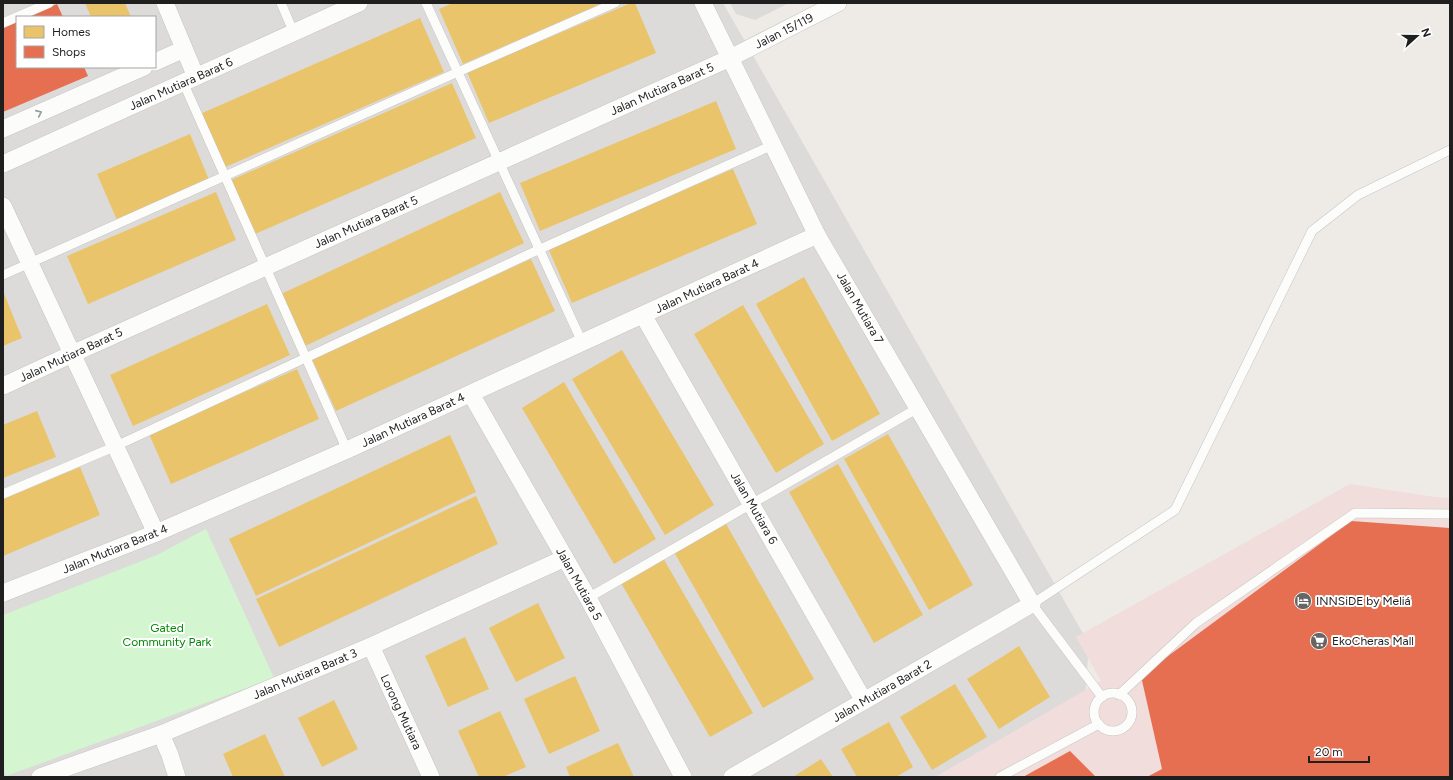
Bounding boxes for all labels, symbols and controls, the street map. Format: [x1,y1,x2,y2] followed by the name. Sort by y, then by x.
[752,10,816,52] street label: Jalan 15/119
[16,16,156,68] legend
[1397,16,1437,56] north arrow
[52,25,91,39] text: Homes
[1418,26,1433,39] text: N
[52,45,86,59] text: Shops
[127,55,235,113] street label: Jalan Mutiara Barat 6
[608,60,716,118] street label: Jalan Mutiara Barat 5
[34,110,42,118] one-way arrow
[312,193,420,251] street label: Jalan Mutiara Barat 5
[653,256,762,316] street label: Jalan Mutiara Barat 4
[834,270,886,347] street label: Jalan Mutiara 7
[17,325,125,385] street label: Jalan Mutiara Barat 5
[359,390,468,450] street label: Jalan Mutiara Barat 4
[728,469,780,547] street label: Jalan Mutiara 6
[60,521,170,577] street label: Jalan Mutiara Barat 4
[553,545,605,623] street label: Jalan Mutiara 5
[1293,591,1313,611] hotel icon: INNSiDE by Meliá
[1316,594,1411,608] place label: INNSiDE by Meliá
[123,621,212,649] park label: Gated Community Park
[1309,631,1329,651] supermarket icon: EkoCheras Mall
[1332,634,1414,648] place label: EkoCheras Mall
[251,646,359,702] street label: Jalan Mutiara Barat 3
[830,657,934,725] street label: Jalan Mutiara Barat 2
[377,672,425,752] street label: Lorong Mutiara
[1309,738,1369,764] scale bar
[1315,745,1343,759] text: 20 m

